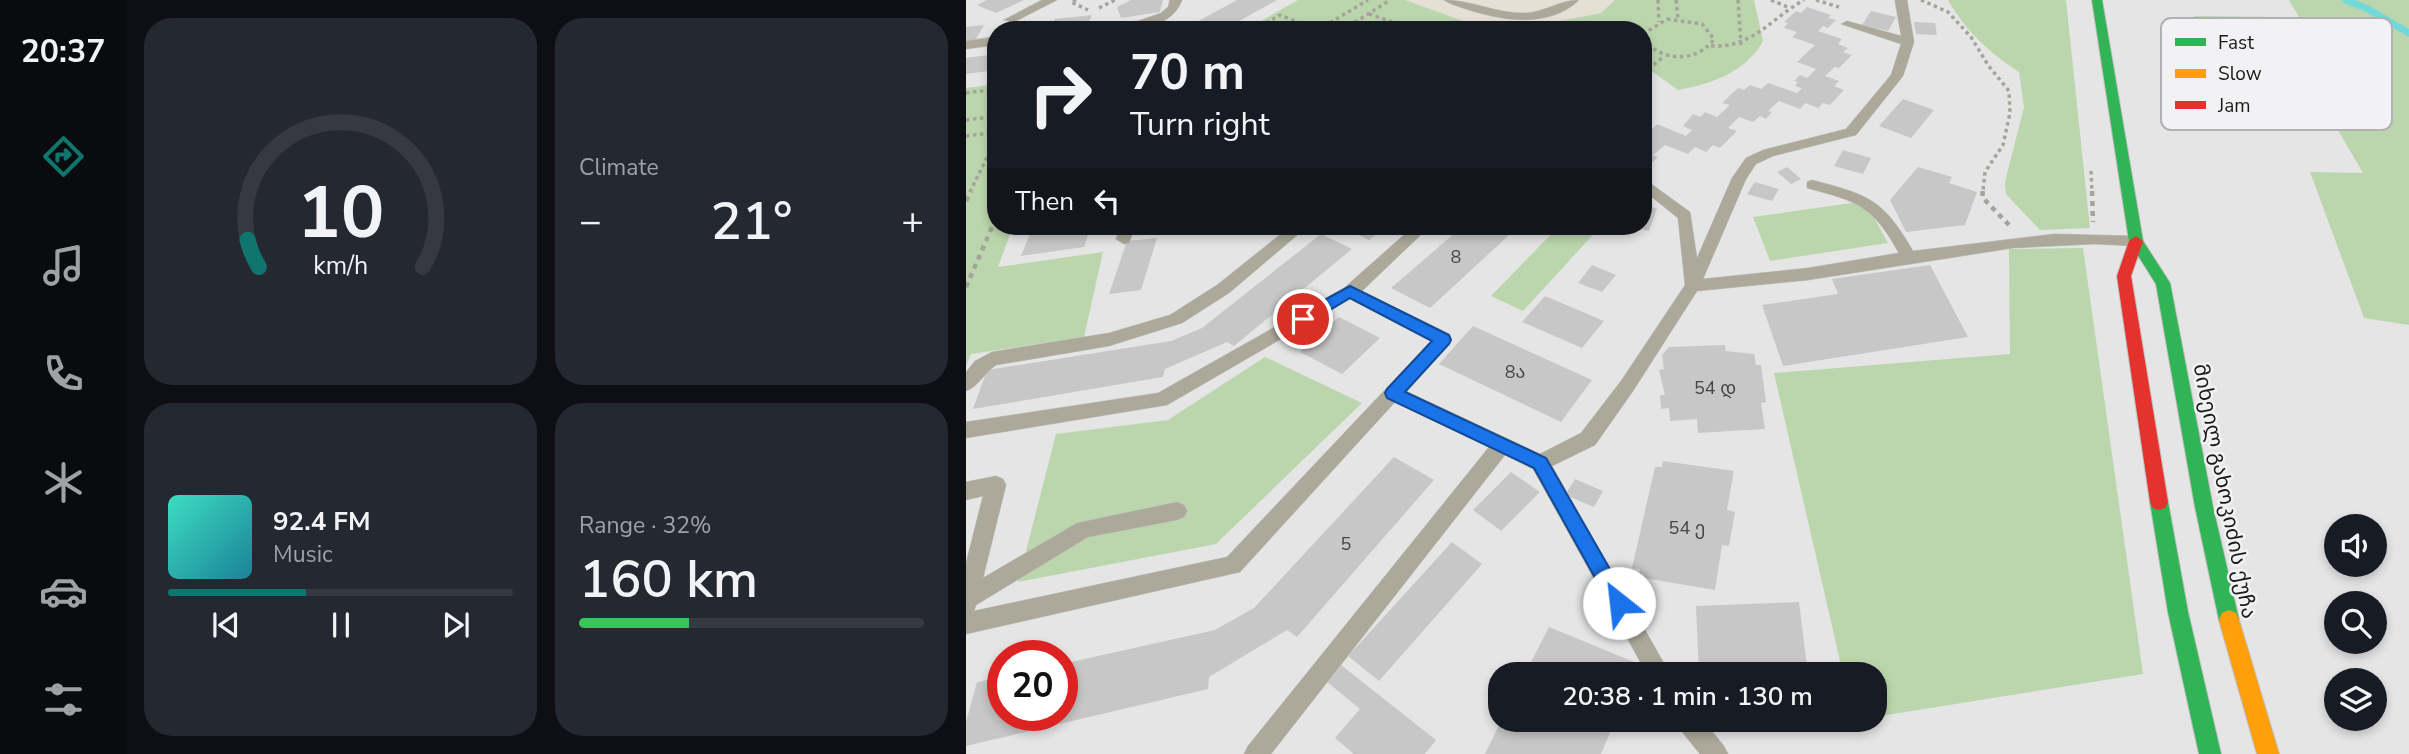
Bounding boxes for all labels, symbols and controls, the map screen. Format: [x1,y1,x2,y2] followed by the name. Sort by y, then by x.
[2161,18,2392,130] legend
[21,30,105,73] text: 20:37
[2218,30,2254,56] text: Fast
[1130,39,1245,106] text: 70 m
[1015,49,1106,140] icon: right
[2218,61,2262,87] text: Slow
[2217,93,2251,119] text: Jam
[1130,103,1270,146] text: Turn right
[39,132,88,181] icon: directions
[579,152,659,183] text: Climate
[297,164,384,264] text: 10
[1088,182,1126,220] icon: left
[1015,184,1074,219] text: Then
[711,186,792,257] text: 21°
[579,196,602,247] text: −
[901,196,924,247] text: +
[39,241,88,290] icon: music
[1451,245,1461,269] house number: 8
[313,249,368,283] text: km/h
[1273,289,1333,349] pin
[1284,300,1322,338] icon: arrive
[39,349,88,398] icon: phone
[1505,360,1525,384] house number: 8ა
[2187,361,2263,621] street label: მიხეილ გახოკიძის ქუჩა
[1694,376,1736,400] house number: 54 დ
[39,458,88,507] icon: climate
[273,504,370,539] text: 92.4 FM
[579,510,711,541] text: Range · 32%
[2324,514,2387,731] map controls
[2324,514,2387,577] button: sound
[1669,516,1705,540] house number: 54 ე
[1341,532,1351,556] house number: 5
[273,539,333,570] text: Music
[579,544,758,615] text: 160 km
[1582,566,1656,640] position arrow
[39,567,88,616] icon: car
[2324,591,2387,654] button: search
[207,606,245,644] icon: previous
[322,606,360,644] icon: pause
[437,606,475,644] icon: next
[987,640,1078,731] speed limit sign: 20
[2324,668,2387,731] button: layers
[39,675,88,724] icon: filters
[1562,679,1813,714] text: 20:38 · 1 min · 130 m

